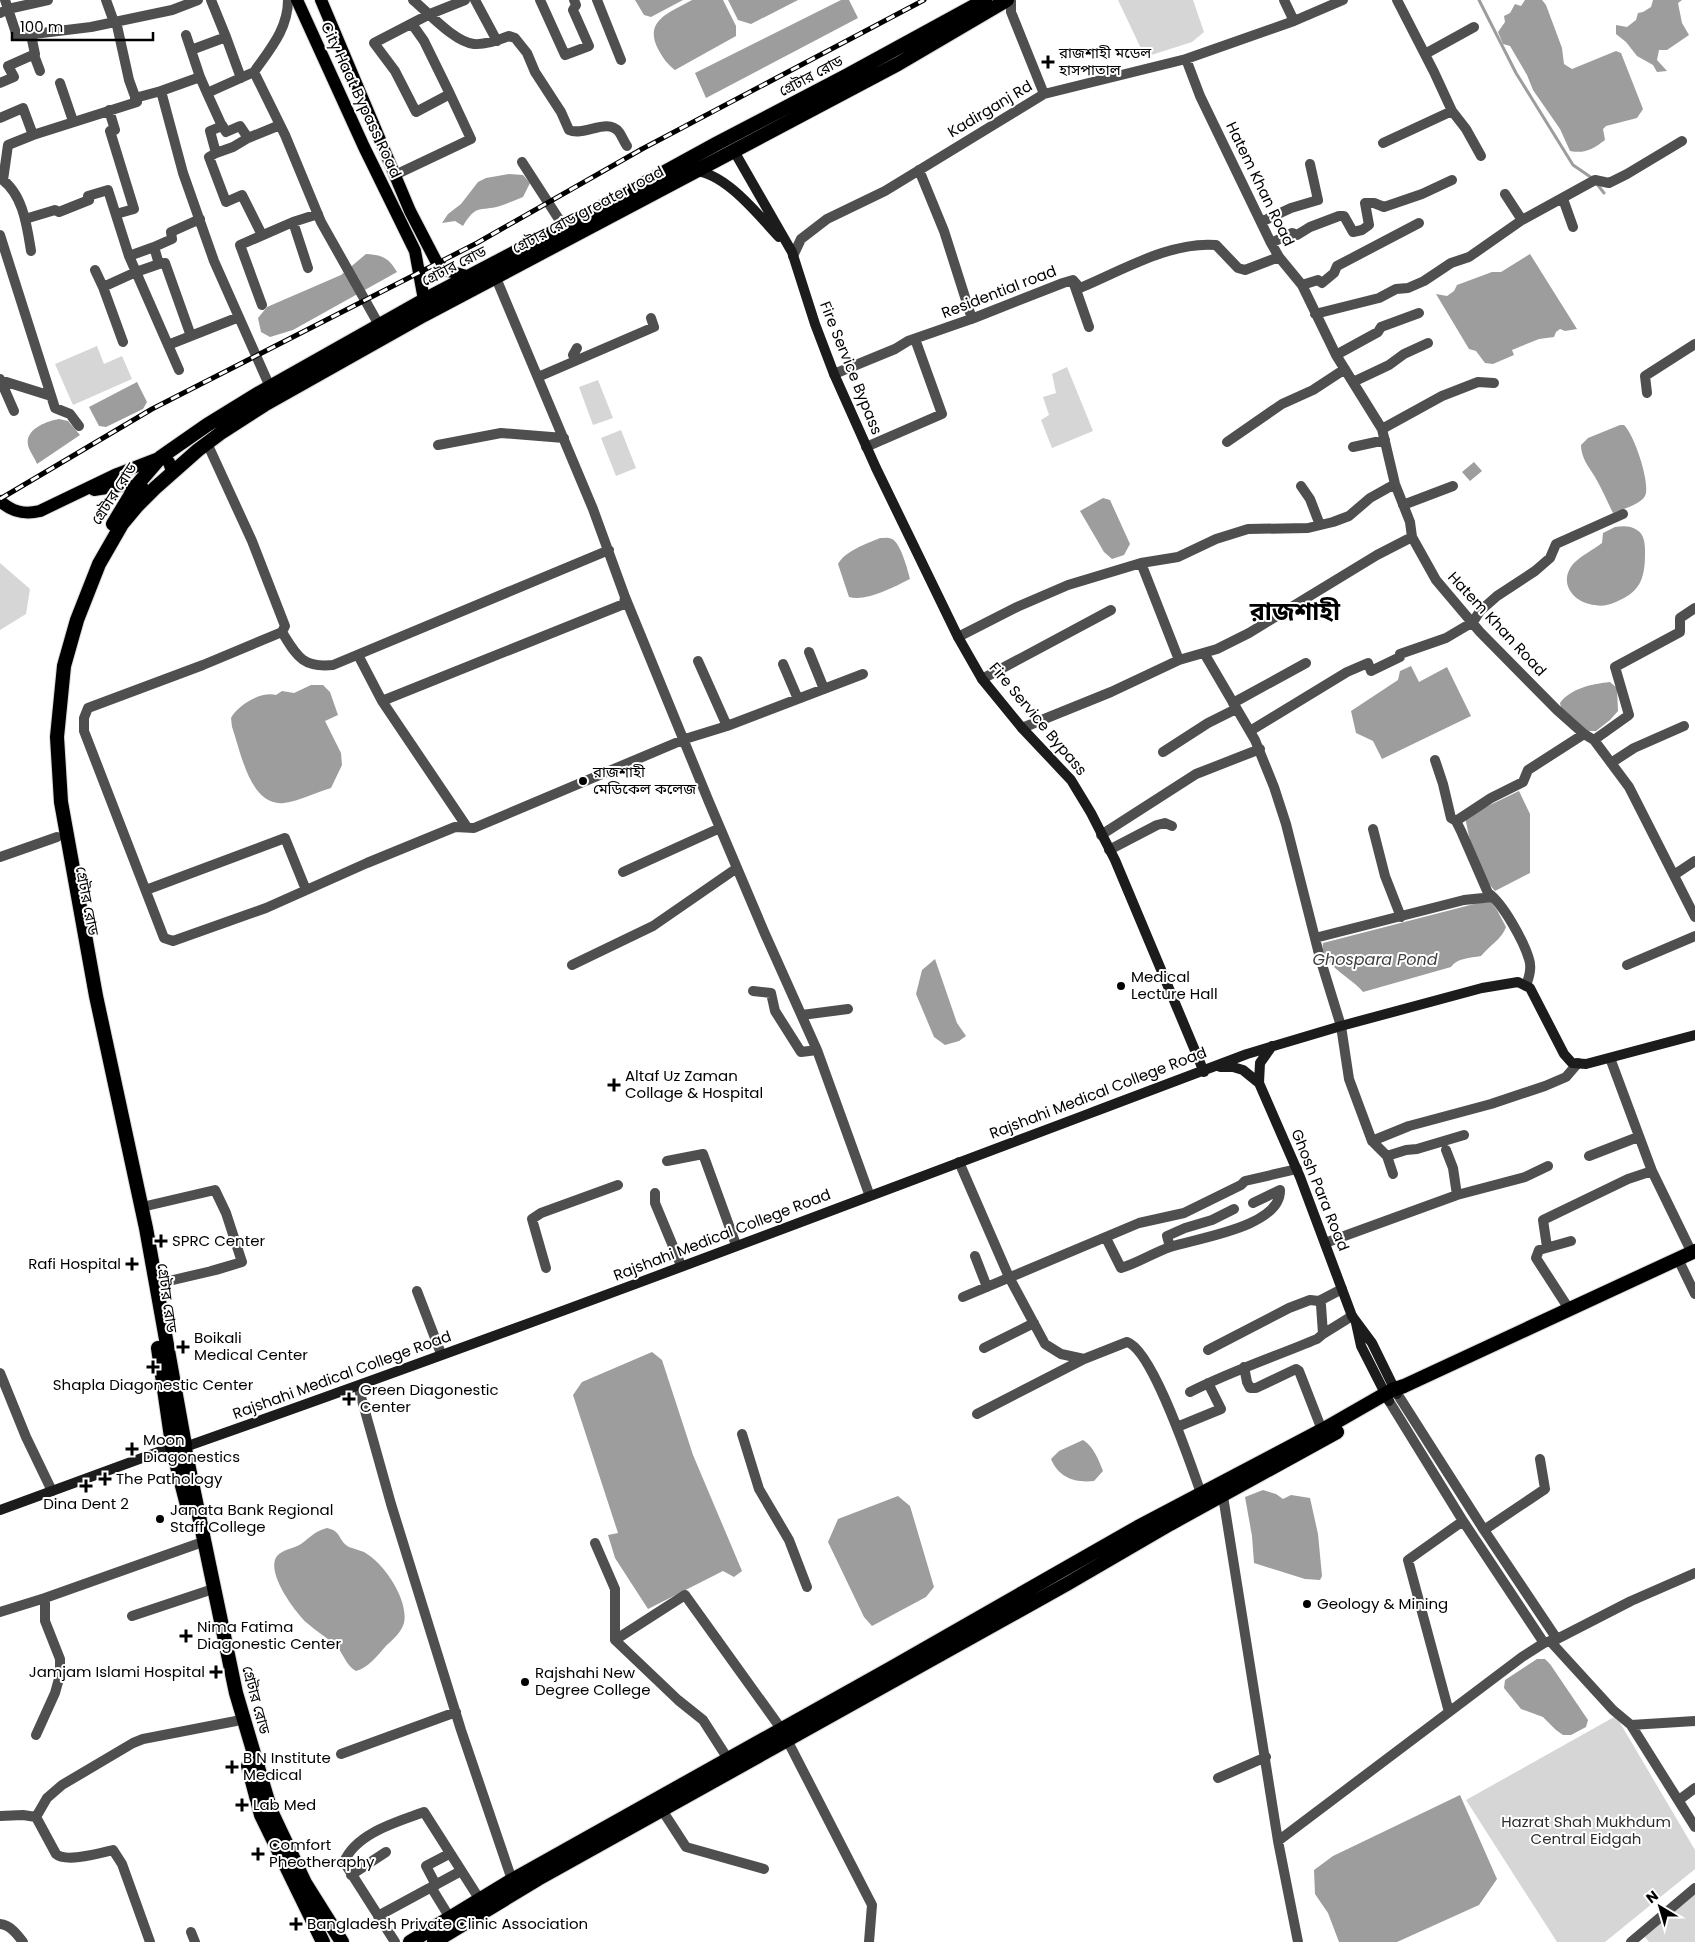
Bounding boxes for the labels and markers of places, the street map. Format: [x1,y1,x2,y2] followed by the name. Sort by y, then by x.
[1058,42,1152,80] place label: রাজশাহী মডেল হাসপাতাল
[1041,55,1055,69] marker: রাজশাহী মডেল হাসপাতাল
[592,761,697,799] place label: রাজশাহী মেডিকেল কলেজ
[577,775,589,787] marker: রাজশাহী মেডিকেল কলেজ
[1131,966,1218,1004] place label: Medical Lecture Hall
[1115,980,1127,992] marker: Medical Lecture Hall
[625,1065,763,1103] place label: Altaf Uz Zaman Collage & Hospital
[607,1078,621,1092] marker: Altaf Uz Zaman Collage & Hospital
[172,1230,265,1251] place label: SPRC Center
[154,1234,168,1248] marker: SPRC Center
[28,1253,121,1274] place label: Rafi Hospital
[125,1257,139,1271] marker: Rafi Hospital
[194,1327,308,1365] place label: Boikali Medical Center
[176,1340,190,1354] marker: Boikali Medical Center
[146,1360,160,1374] marker: Shapla Diagonestic Center
[53,1374,254,1395] place label: Shapla Diagonestic Center
[360,1379,499,1417] place label: Green Diagonestic Center
[342,1392,356,1406] marker: Green Diagonestic Center
[143,1429,240,1467] place label: Moon Diagonestics
[125,1442,139,1456] marker: Moon Diagonestics
[116,1468,223,1489] place label: The Pathology
[98,1472,112,1486] marker: The Pathology
[79,1479,93,1493] marker: Dina Dent 2
[43,1493,129,1514] place label: Dina Dent 2
[170,1499,333,1537] place label: Janata Bank Regional Staff College
[154,1513,166,1525] marker: Janata Bank Regional Staff College
[1317,1593,1448,1614] place label: Geology & Mining
[1301,1598,1313,1610] marker: Geology & Mining
[197,1616,341,1654] place label: Nima Fatima Diagonestic Center
[179,1629,193,1643] marker: Nima Fatima Diagonestic Center
[29,1661,205,1682] place label: Jamjam Islami Hospital
[535,1662,651,1700] place label: Rajshahi New Degree College
[209,1665,223,1679] marker: Jamjam Islami Hospital
[519,1676,531,1688] marker: Rajshahi New Degree College
[243,1747,331,1785] place label: B N Institute Medical
[225,1760,239,1774] marker: B N Institute Medical
[253,1794,316,1815] place label: Lab Med
[235,1798,249,1812] marker: Lab Med
[269,1834,375,1872] place label: Comfort Pheotheraphy
[251,1847,265,1861] marker: Comfort Pheotheraphy
[307,1913,588,1934] place label: Bangladesh Private Clinic Association
[289,1917,303,1931] marker: Bangladesh Private Clinic Association

